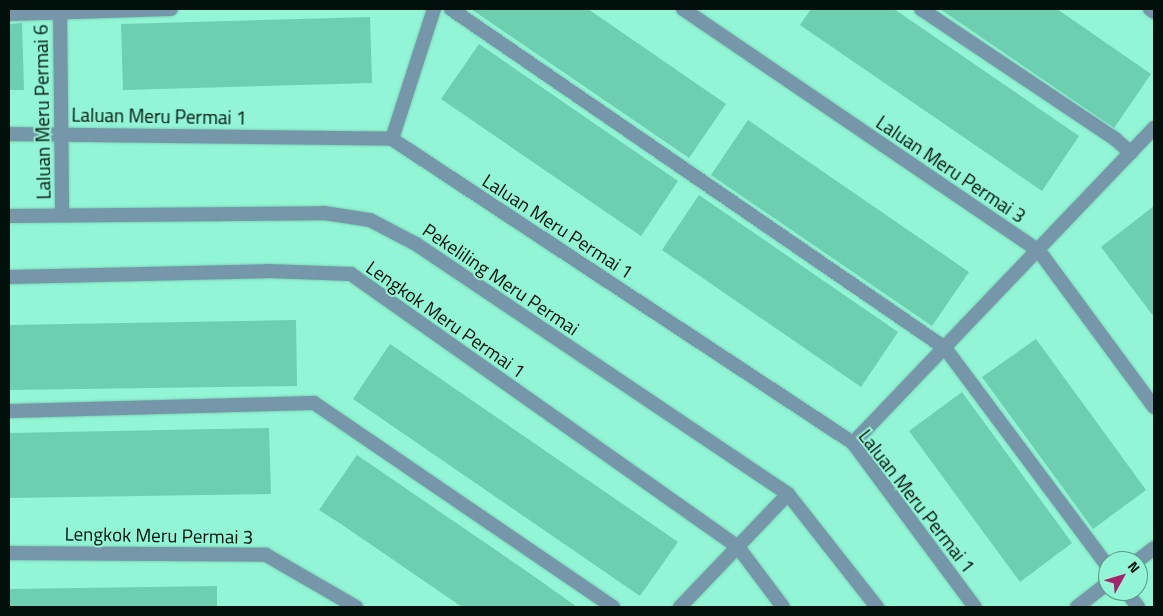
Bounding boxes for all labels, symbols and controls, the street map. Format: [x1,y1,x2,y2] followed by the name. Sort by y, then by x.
[29,24,55,200] street label: Laluan Meru Permai 6
[71,103,247,129] street label: Laluan Meru Permai 1
[872,111,1030,227] street label: Laluan Meru Permai 3
[478,169,638,283] street label: Laluan Meru Permai 1
[418,218,584,340] street label: Pekeliling Meru Permai
[362,256,530,382] street label: Lengkok Meru Permai 1
[854,425,980,577] street label: Laluan Meru Permai 1
[64,522,254,548] street label: Lengkok Meru Permai 3
[1098,551,1148,601] north arrow
[1123,556,1145,577] text: N

